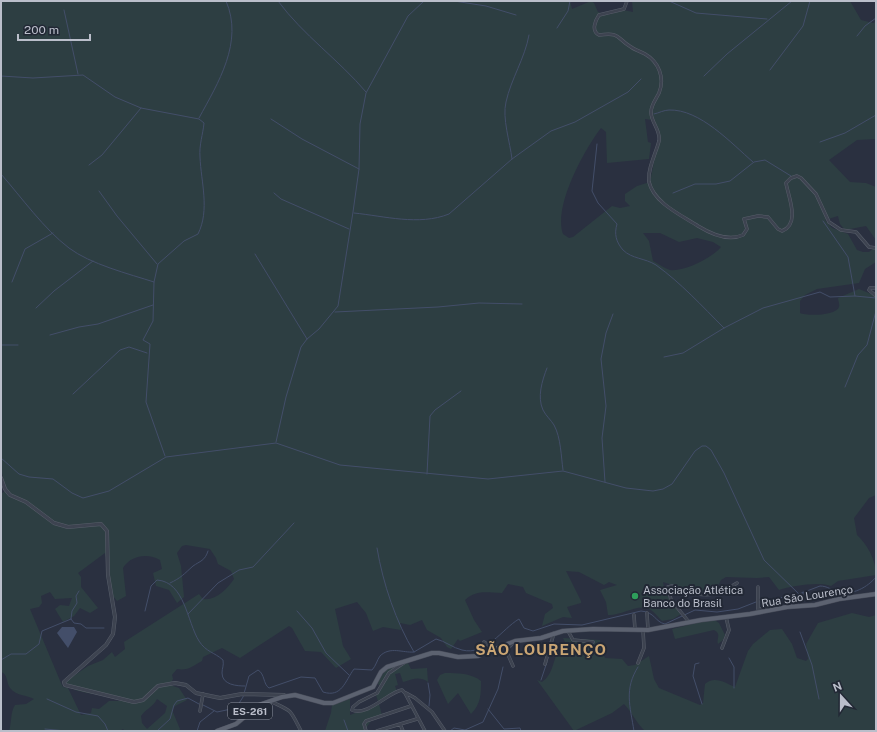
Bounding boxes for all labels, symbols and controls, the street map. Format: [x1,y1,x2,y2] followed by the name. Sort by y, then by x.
[18,16,90,42] scale bar
[24,23,59,37] text: 200 m
[760,583,854,610] street label: Rua São Lourenço
[643,584,743,609] place label: Associação Atlética Banco do Brasil
[630,591,640,601] marker: Associação Atlética Banco do Brasil
[475,640,607,658] district label: SÃO LOURENÇO
[821,676,861,716] north arrow
[831,680,844,694] text: N
[228,703,272,719] road number: ES-261

